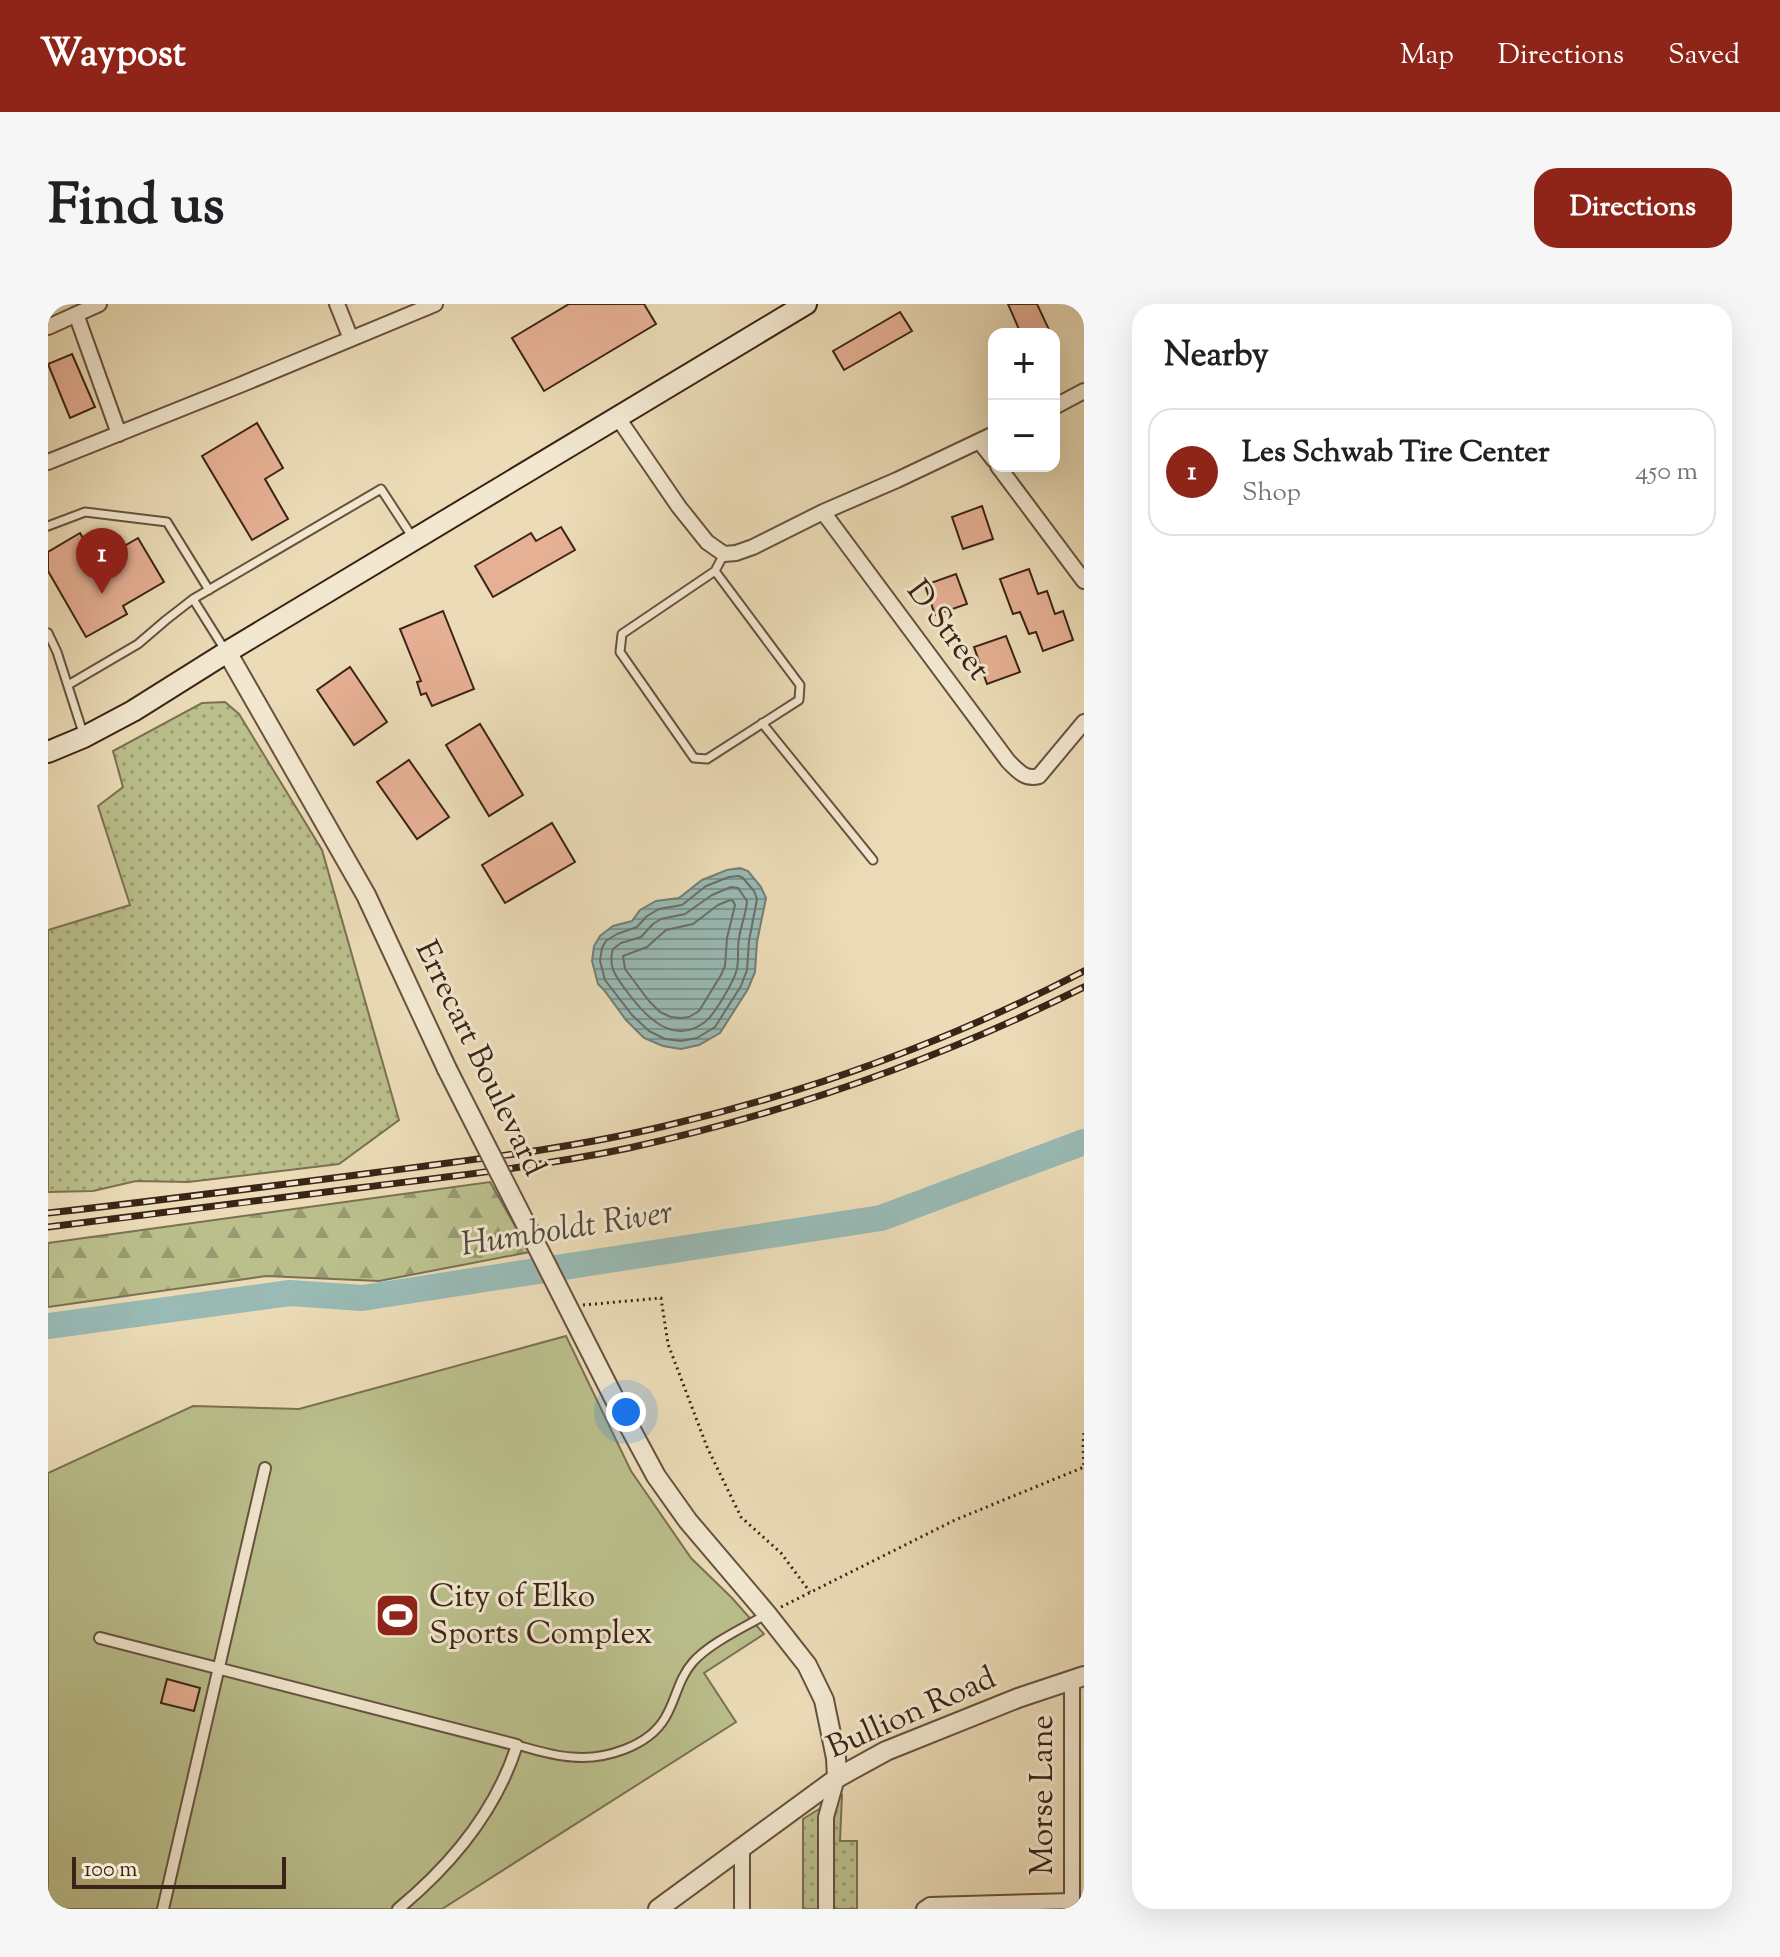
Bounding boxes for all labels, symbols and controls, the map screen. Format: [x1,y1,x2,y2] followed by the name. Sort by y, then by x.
[40,29,186,83] text: Waypost
[1400,36,1454,76] text: Map
[1498,36,1624,76] text: Directions
[1668,36,1740,76] text: Saved
[48,168,224,249] text: Find us
[1534,168,1732,248] button: Directions
[988,328,1060,472] map controls
[988,328,1060,400] button: +
[1164,332,1269,381] text: Nearby
[988,400,1060,472] button: −
[1242,432,1549,475] text: Les Schwab Tire Center
[1188,454,1196,491] text: 1
[1635,454,1698,491] text: 450 m
[1242,475,1301,512] text: Shop
[76,528,128,594] pin: 1
[894,571,1000,691] street label: D Street
[402,933,556,1185] street label: Errecart Boulevard
[458,1189,676,1271] water label: Humboldt River
[606,1392,646,1432] your location
[429,1575,653,1658] place label: City of Elko Sports Complex
[374,1592,422,1640] sports icon: City of Elko Sports Complex
[820,1656,1004,1772] street label: Bullion Road
[1021,1715,1067,1875] street label: Morse Lane
[72,1853,286,1889] scale bar
[84,1855,137,1887] text: 100 m

